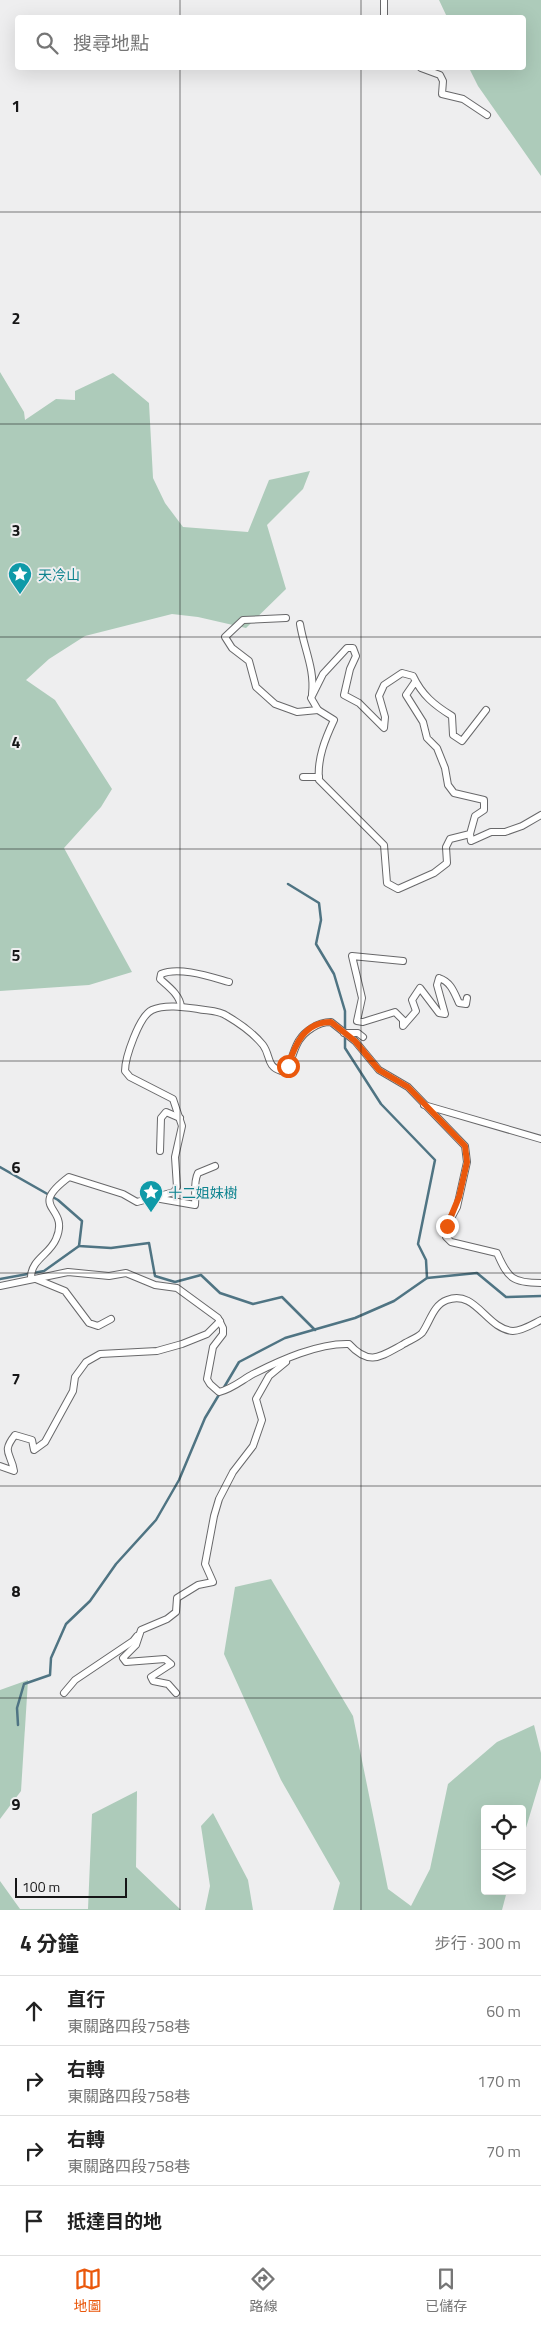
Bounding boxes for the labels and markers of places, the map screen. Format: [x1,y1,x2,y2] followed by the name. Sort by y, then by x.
[7,561,33,595] place icon: 天冷山
[38,564,80,585] place label: 天冷山
[138,1179,164,1213] place icon: 十二姐妹樹
[168,1182,238,1203] place label: 十二姐妹樹

